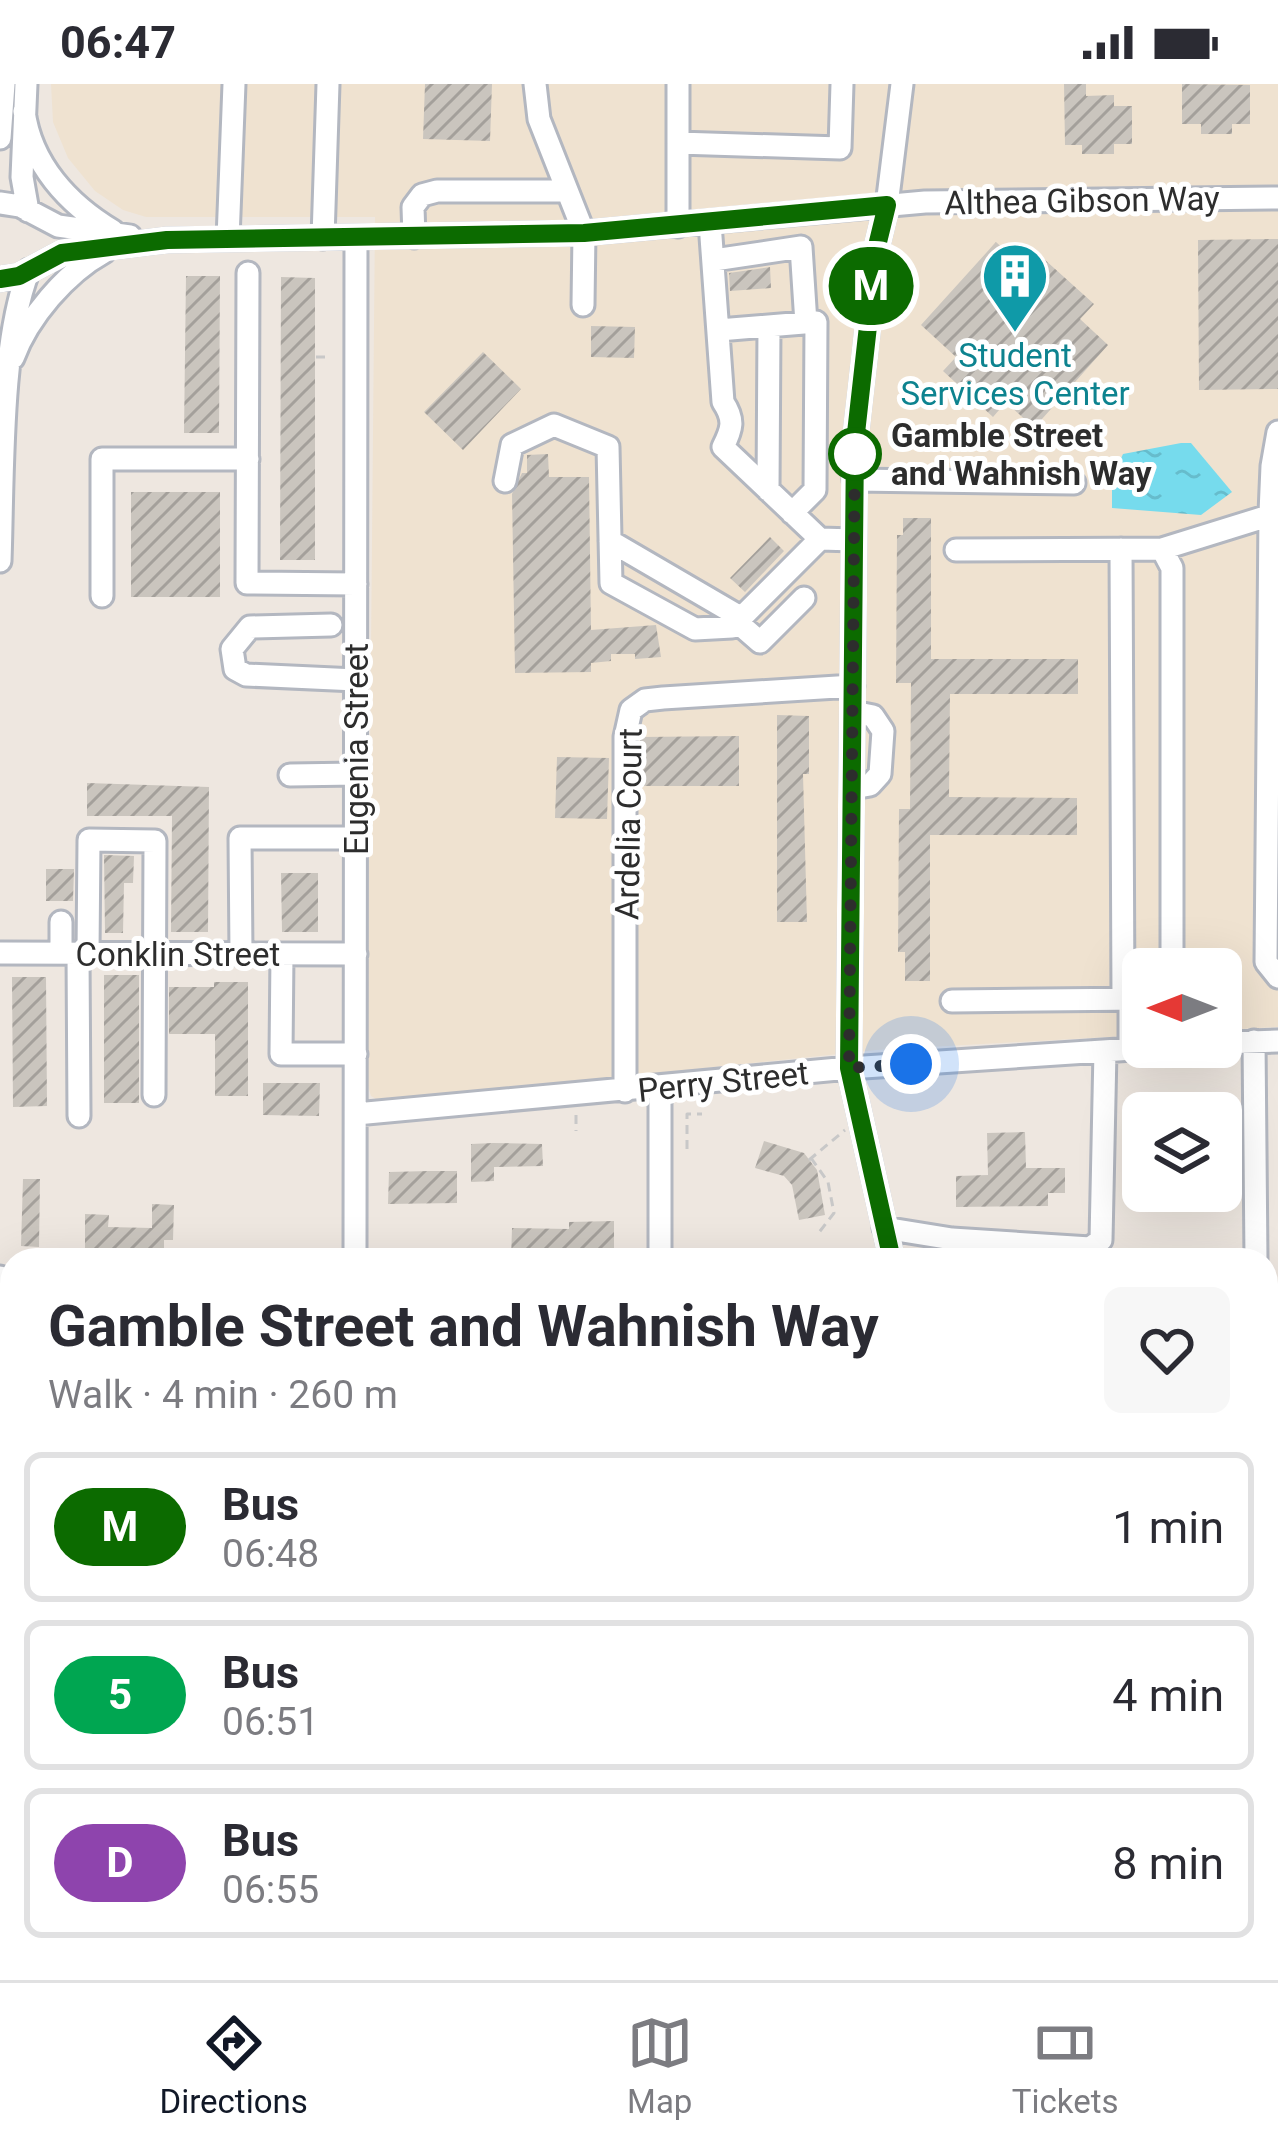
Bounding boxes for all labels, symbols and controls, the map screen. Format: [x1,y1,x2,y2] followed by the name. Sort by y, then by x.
[60,16,176,69] text: 06:47
[944,179,1220,222] street label: Althea Gibson Way
[980,241,1050,335] building icon: Student Services Center
[832,247,910,325] line badge: M
[853,261,889,310] text: M
[900,336,1130,413] place label: Student Services Center
[891,416,1152,493] place label: Gamble Street and Wahnish Way
[830,429,880,479] marker: Gamble Street and Wahnish Way
[337,643,376,855] street label: Eugenia Street
[607,728,650,920] street label: Ardelia Court
[76,935,280,974] street label: Conklin Street
[1122,948,1242,1068] north arrow
[1122,948,1242,1212] map controls
[881,1034,941,1094] your location
[636,1053,810,1110] street label: Perry Street
[1122,1092,1242,1212] button: layers
[1104,1287,1230,1413] button: heart
[48,1293,879,1360] text: Gamble Street and Wahnish Way
[48,1372,398,1418] text: Walk · 4 min · 260 m
[222,1478,299,1531] text: Bus
[1112,1501,1224,1554] text: 1 min
[102,1502,138,1551] text: M
[222,1531,319,1577] text: 06:48
[222,1646,299,1699] text: Bus
[1112,1669,1224,1722] text: 4 min
[108,1670,132,1719] text: 5
[222,1699,319,1745] text: 06:51
[222,1814,299,1867] text: Bus
[1112,1837,1224,1890] text: 8 min
[106,1838,134,1887] text: D
[222,1867,319,1913] text: 06:55
[160,2010,308,2121] tab: Directions
[627,2010,693,2121] tab: Map
[1012,2010,1118,2121] tab: Tickets

